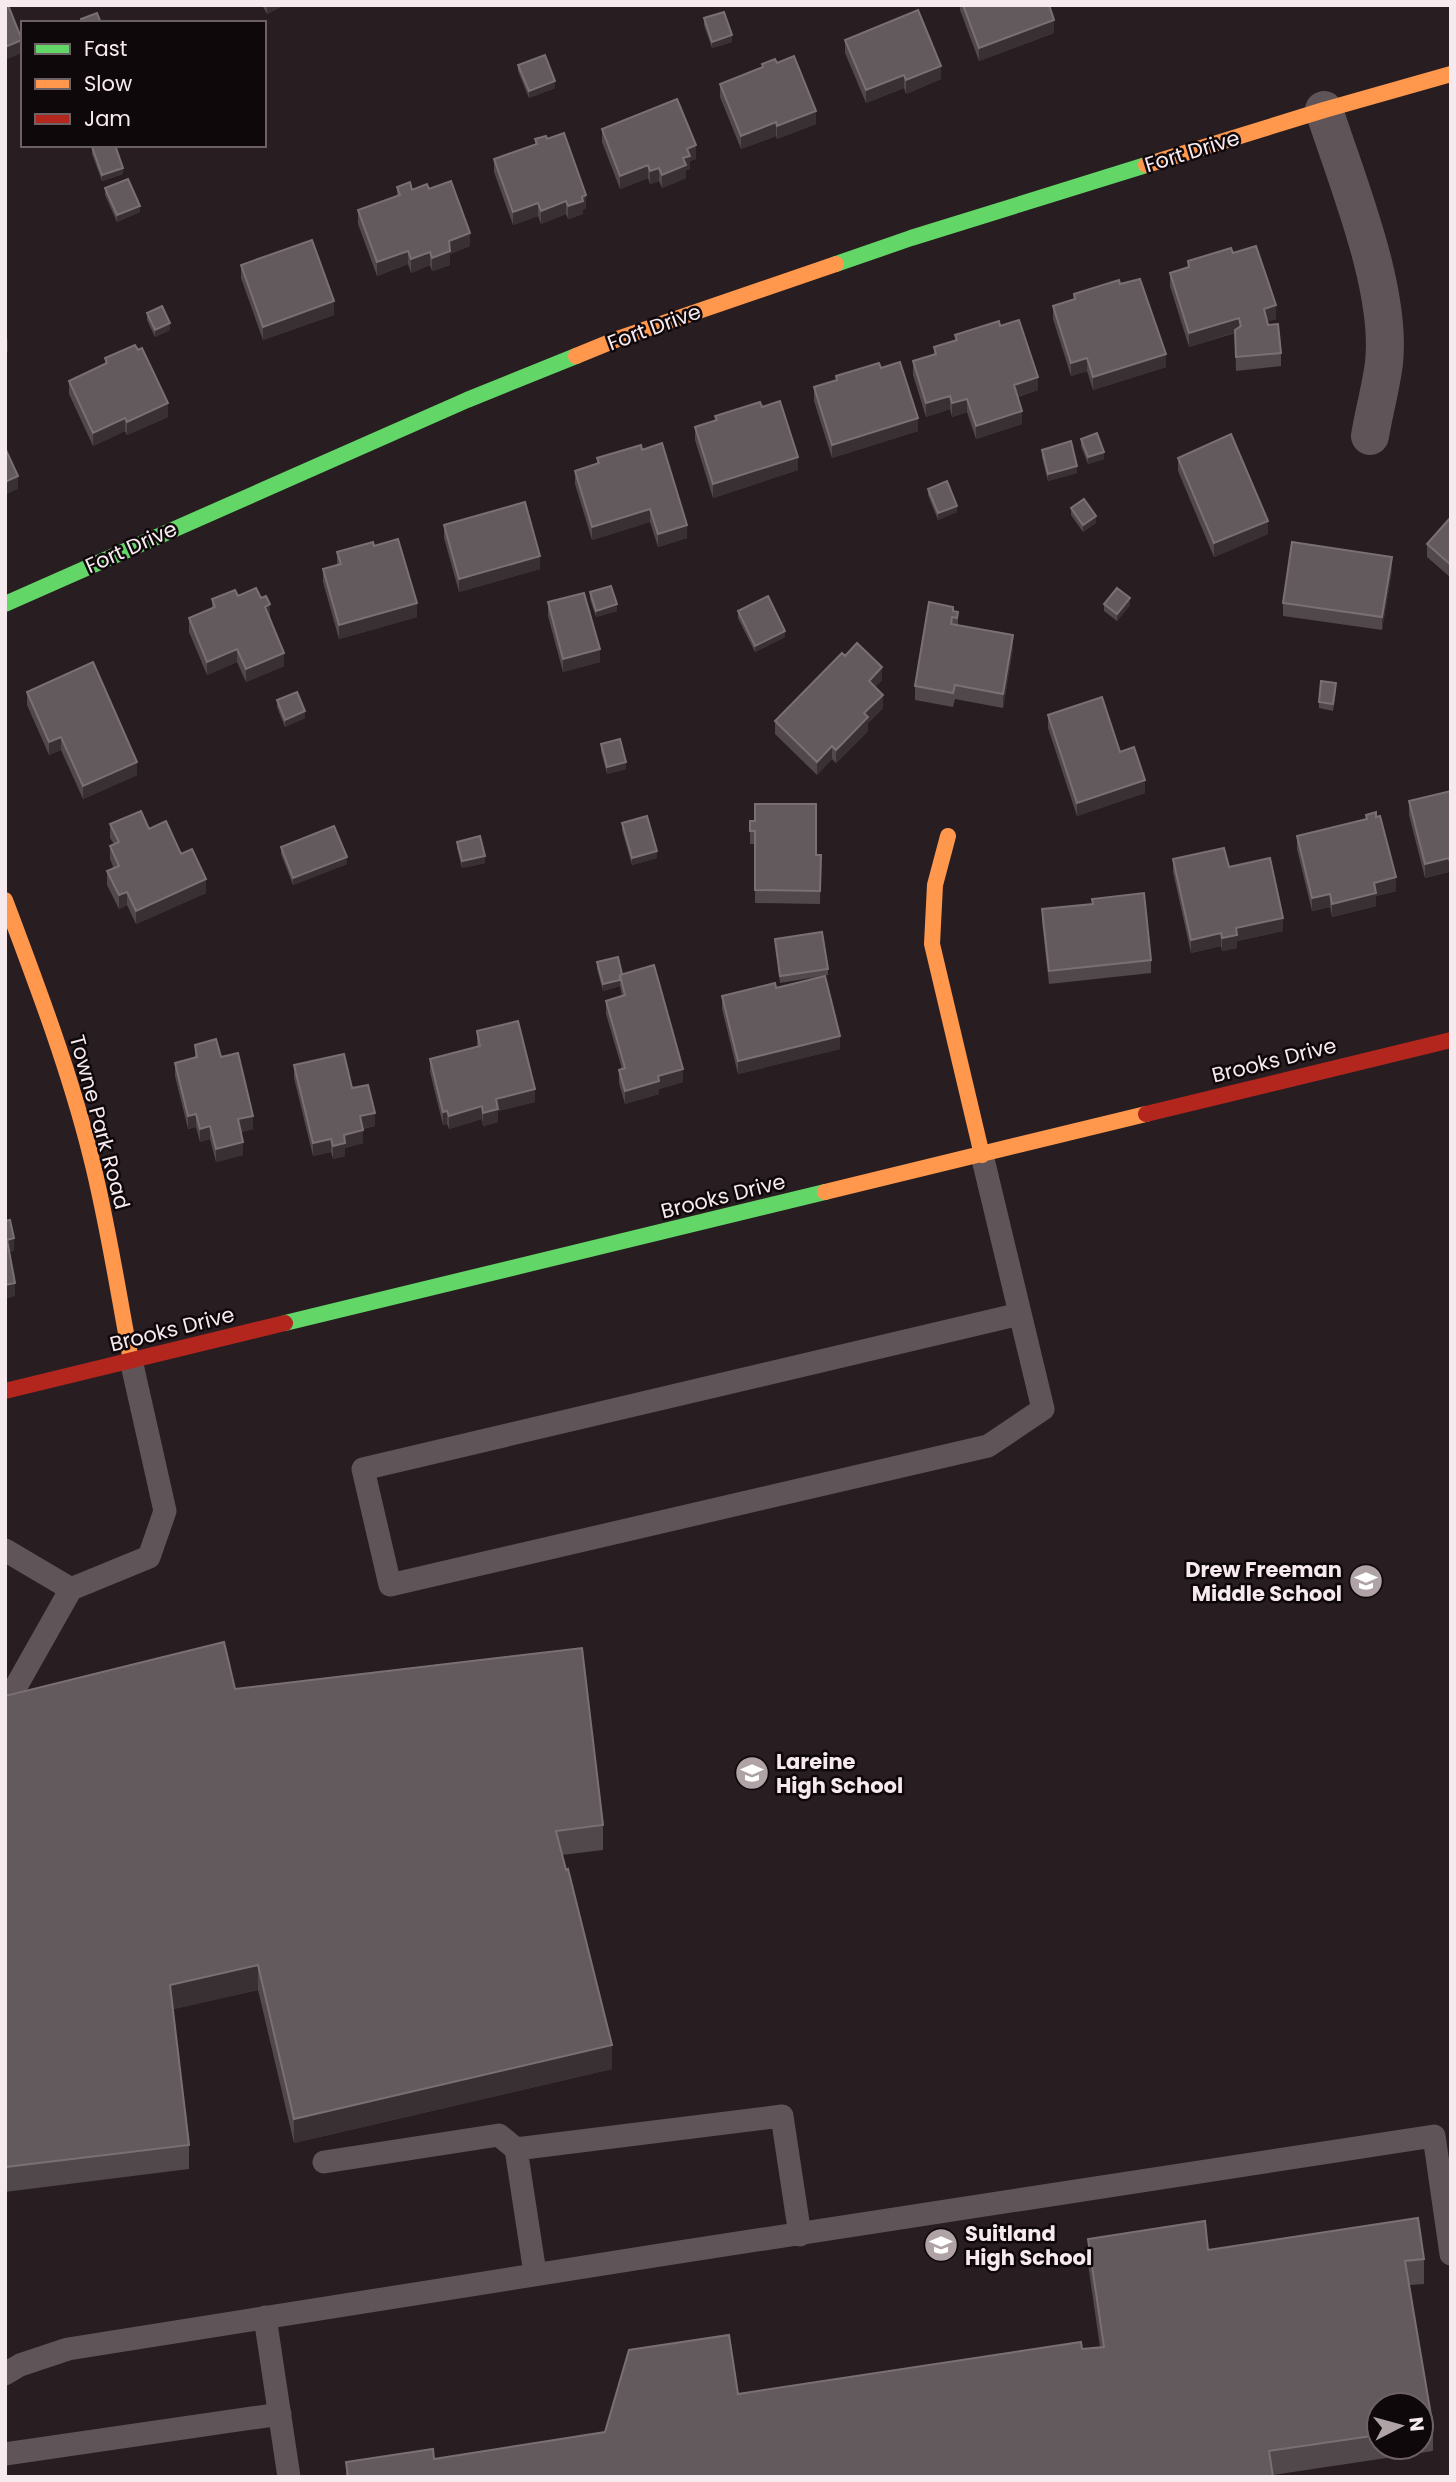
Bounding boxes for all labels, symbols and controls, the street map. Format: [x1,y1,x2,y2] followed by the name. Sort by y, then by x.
[21,21,266,147] legend
[84,34,127,63] text: Fast
[84,69,132,98] text: Slow
[84,104,131,133] text: Jam
[1141,123,1243,179] street label: Fort Drive
[603,297,705,357] street label: Fort Drive
[80,514,182,580] street label: Fort Drive
[1209,1030,1339,1090] street label: Brooks Drive
[63,1032,137,1212] street label: Towne Park Road
[658,1166,788,1226] street label: Brooks Drive
[107,1299,237,1359] street label: Brooks Drive
[1185,1555,1342,1608] place label: Drew Freeman Middle School
[1347,1562,1385,1600] school or university icon: Drew Freeman Middle School
[776,1747,903,1800] place label: Lareine High School
[733,1754,771,1792] school or university icon: Lareine High School
[965,2219,1092,2272] place label: Suitland High School
[922,2226,960,2264] school or university icon: Suitland High School
[1365,2391,1435,2461] north arrow
[1402,2416,1431,2433] text: N

